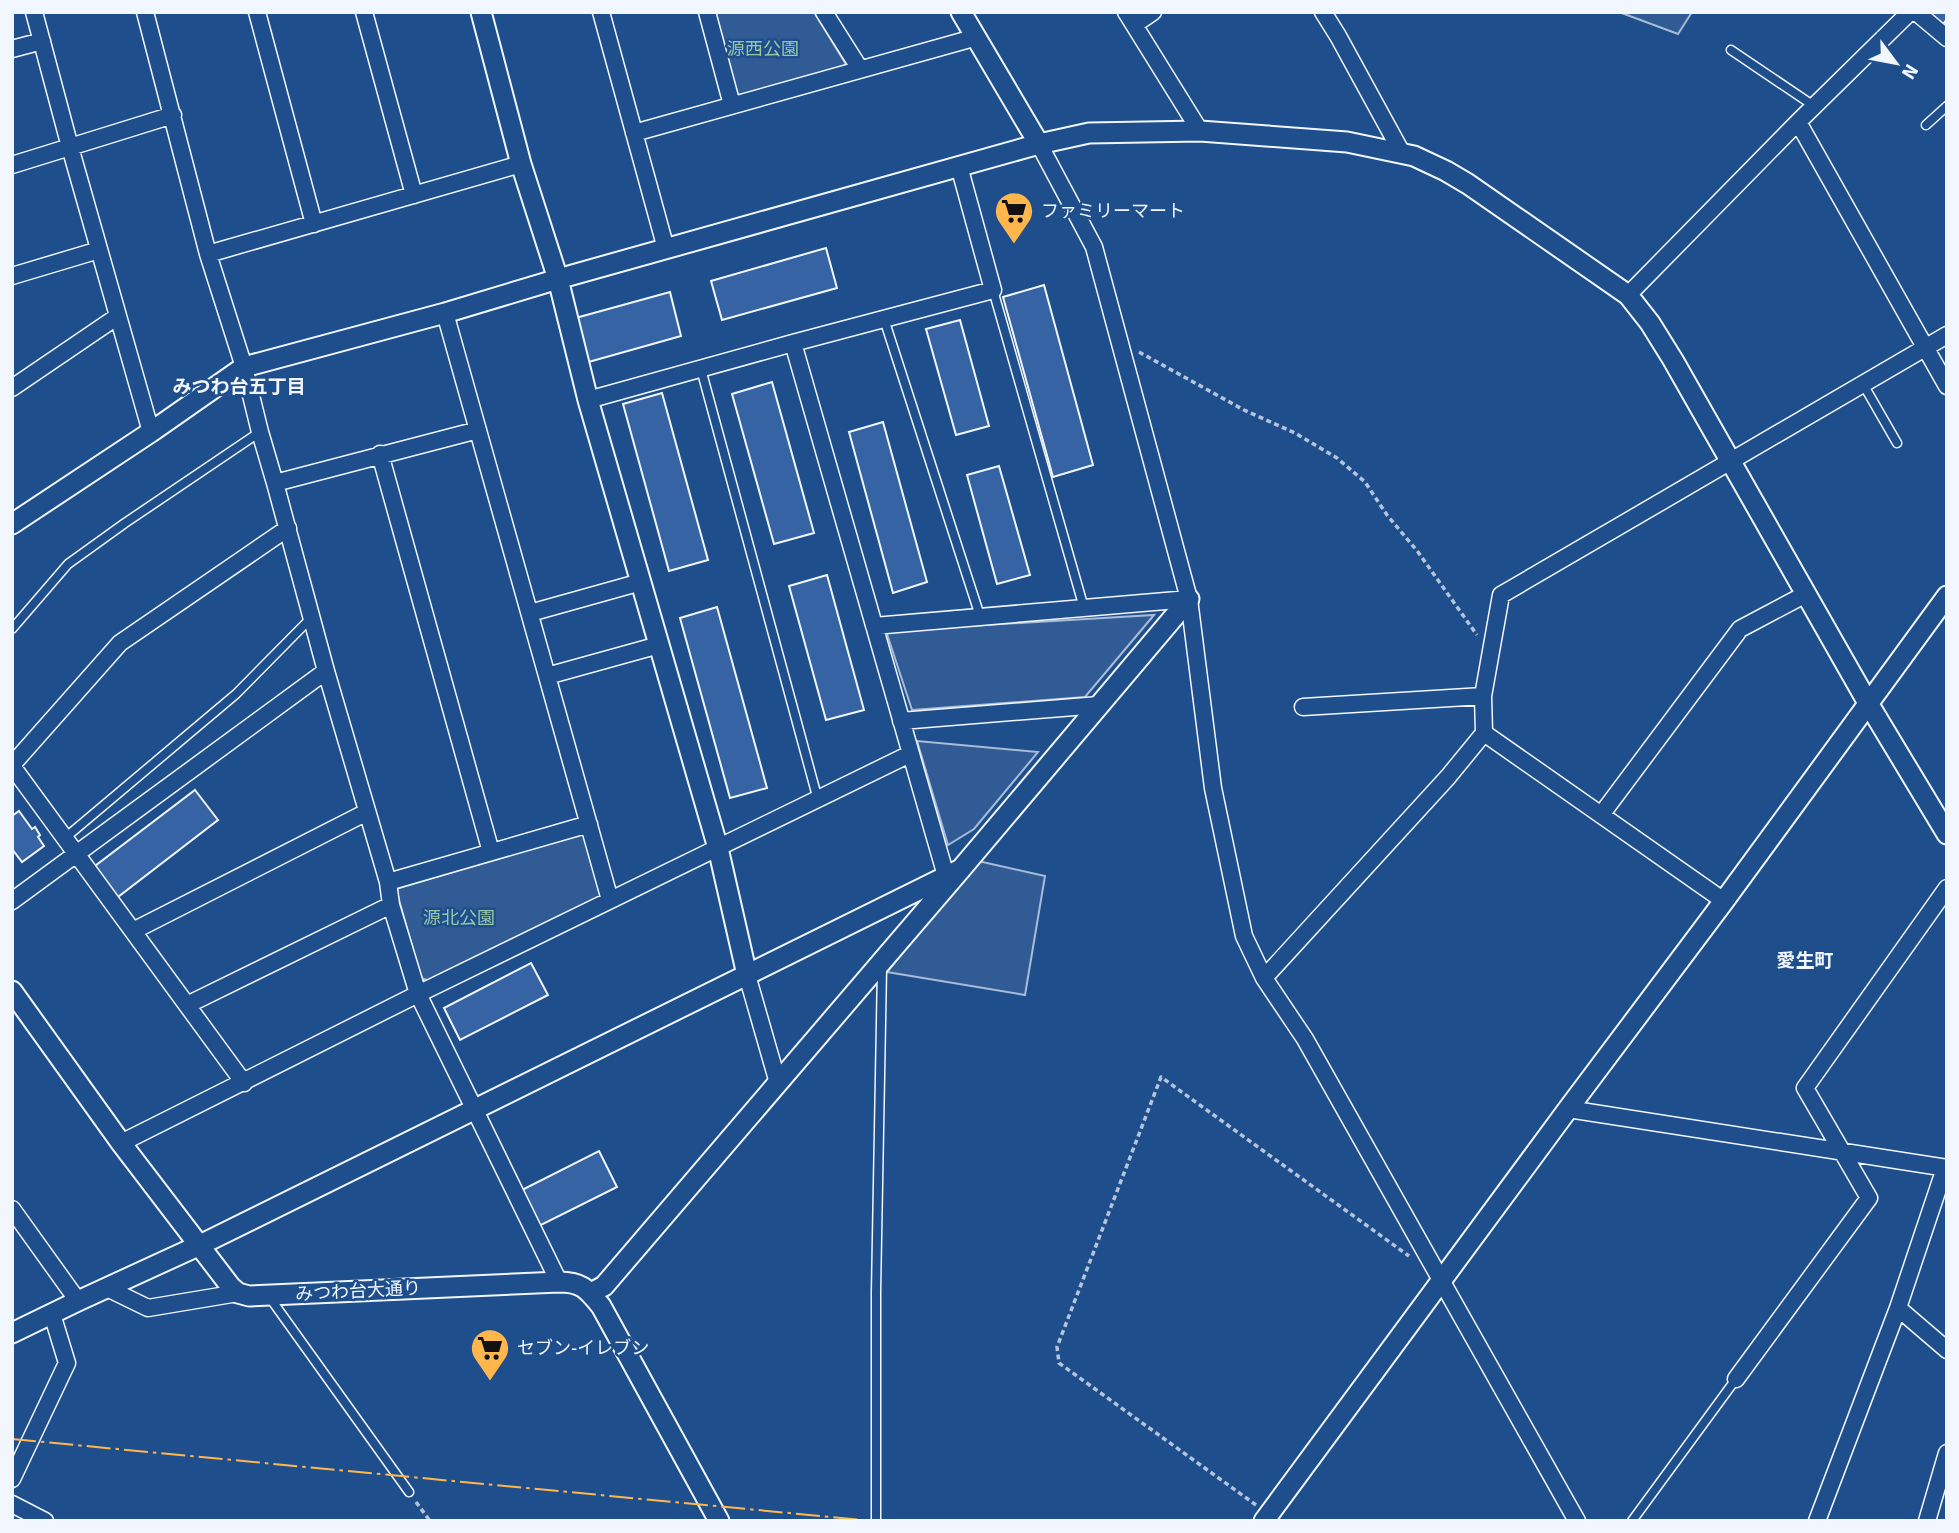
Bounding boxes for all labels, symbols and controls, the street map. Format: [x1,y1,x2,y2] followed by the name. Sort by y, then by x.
[1861,28,1931,98] north arrow
[727,38,799,60] park label: 源西公園
[1896,60,1923,83] text: N
[993,190,1035,245] supermarket icon: ファミリーマート
[1041,200,1185,222] place label: ファミリーマート
[172,375,306,399] district label: みつわ台五丁目
[423,907,495,929] park label: 源北公園
[1776,949,1834,973] district label: 愛生町
[295,1277,421,1305] street label: みつわ台大通り
[469,1327,511,1382] supermarket icon: セブン-イレブン
[517,1337,649,1359] place label: セブン-イレブン

